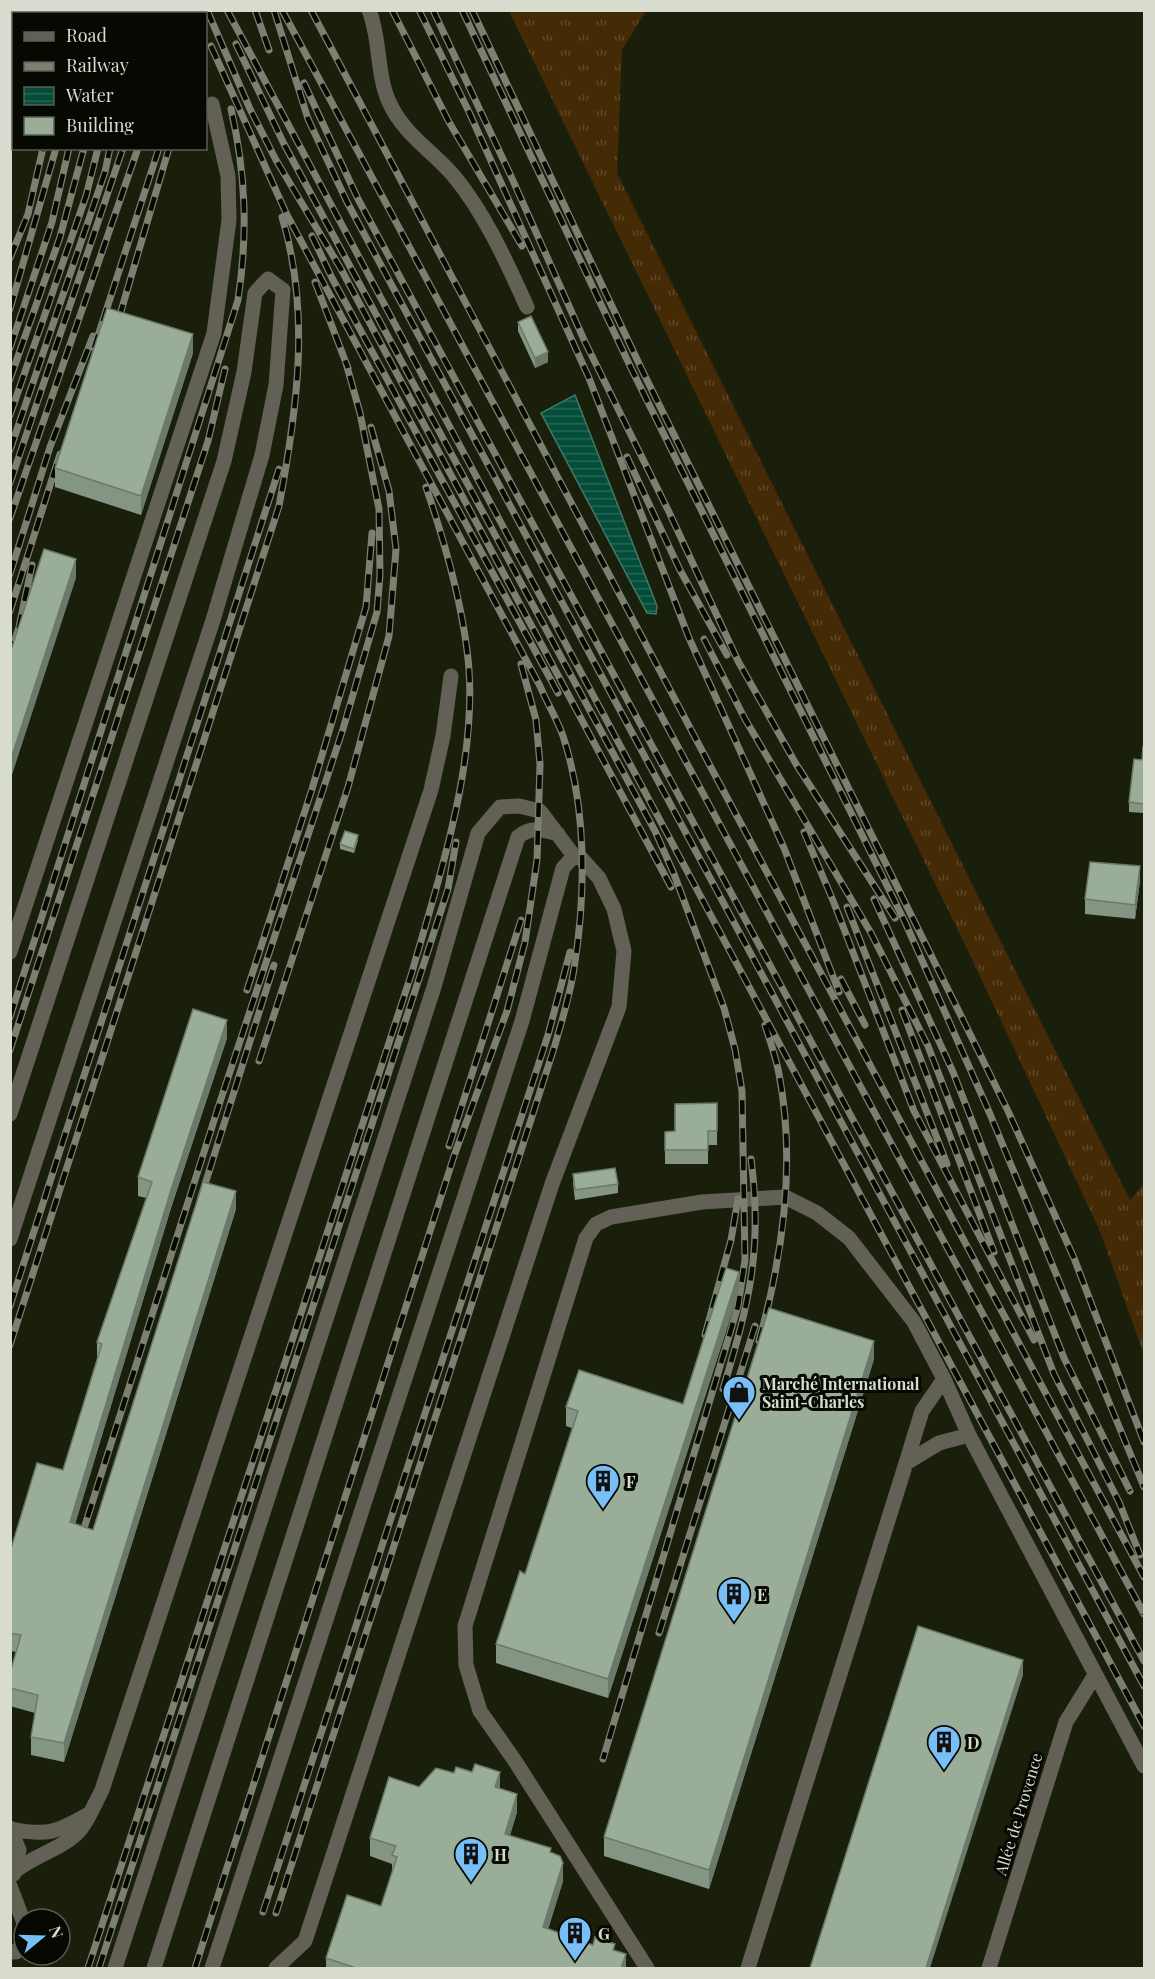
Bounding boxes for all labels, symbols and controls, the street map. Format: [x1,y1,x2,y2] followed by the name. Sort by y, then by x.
[12,12,207,150] legend
[66,23,107,47] text: Road
[66,53,129,77] text: Railway
[65,83,114,107] text: Water
[66,113,134,137] text: Building
[762,1373,920,1412] place label: Marché International Saint-Charles
[721,1374,757,1421] shop icon: Marché International Saint-Charles
[585,1463,621,1510] building icon: F
[626,1471,636,1492] place label: F
[716,1576,752,1623] building icon: E
[757,1584,767,1605] place label: E
[926,1724,962,1771] building icon: D
[967,1732,979,1753] place label: D
[989,1750,1047,1879] street label: Allée de Provence
[453,1836,489,1883] building icon: H
[494,1844,507,1865] place label: H
[12,1907,72,1967] north arrow
[557,1915,593,1962] building icon: G
[45,1923,69,1941] text: N
[598,1923,610,1944] place label: G

